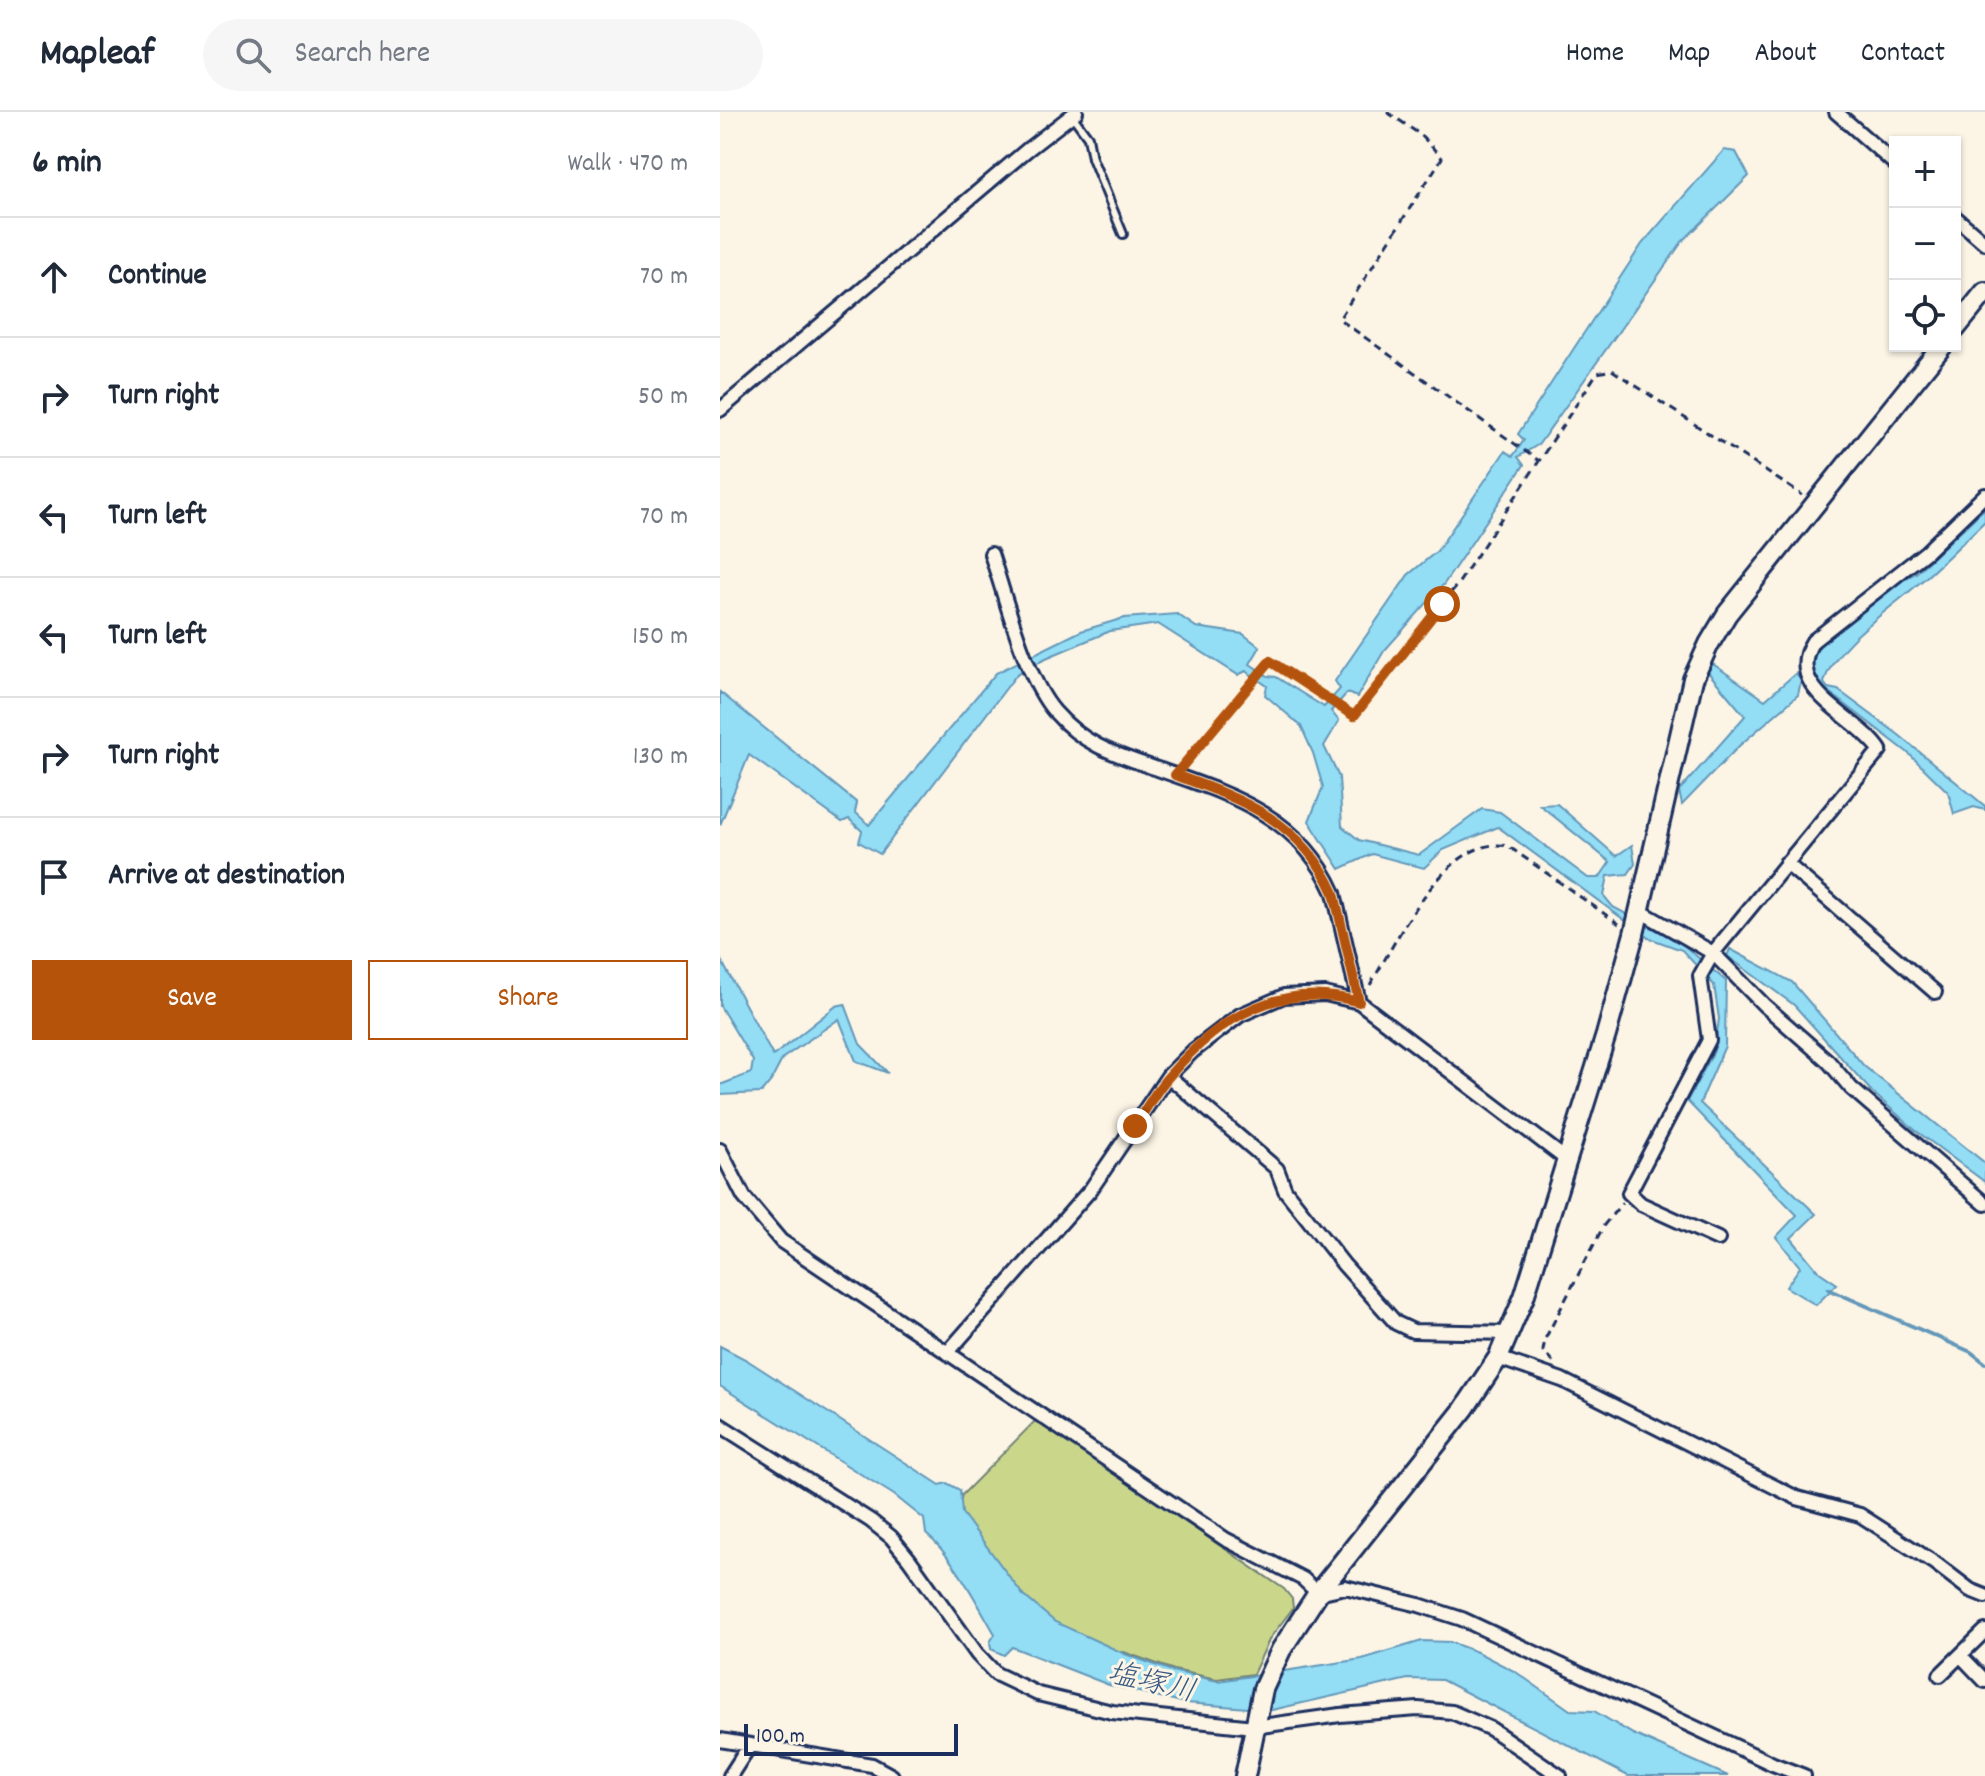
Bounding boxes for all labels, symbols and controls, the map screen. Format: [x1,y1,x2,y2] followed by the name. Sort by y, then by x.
[203,19,763,91] search box
[40,28,155,83] text: Mapleaf
[231,33,275,77] icon: search
[295,34,430,77] text: Search here
[1566,35,1624,75] text: Home
[1668,35,1710,75] text: Map
[1754,35,1817,75] text: About
[1861,35,1945,75] text: Contact
[1889,136,1961,352] map controls
[1889,136,1961,208] button: +
[32,140,102,189] text: 6 min
[567,146,688,183] text: Walk · 470 m
[1889,208,1961,280] button: −
[32,255,76,299] icon: ahead
[108,256,207,299] text: Continue
[640,259,688,296] text: 70 m
[1889,280,1961,352] button: locate
[32,375,76,419] icon: right
[108,376,219,419] text: Turn right
[638,379,688,416] text: 50 m
[32,495,76,539] icon: left
[108,496,207,539] text: Turn left
[640,499,688,536] text: 70 m
[1424,586,1460,622] route start
[32,615,76,659] icon: left
[108,616,207,659] text: Turn left
[632,619,688,656] text: 150 m
[32,735,76,779] icon: right
[108,736,219,779] text: Turn right
[633,739,688,776] text: 130 m
[32,855,76,899] icon: arrive
[108,856,345,899] text: Arrive at destination
[32,960,352,1040] button: Save
[368,960,688,1040] button: Share
[1117,1108,1153,1144] route end
[1102,1654,1200,1716] water label: 塩塚川
[744,1720,958,1756] scale bar
[756,1722,805,1753] text: 100 m

